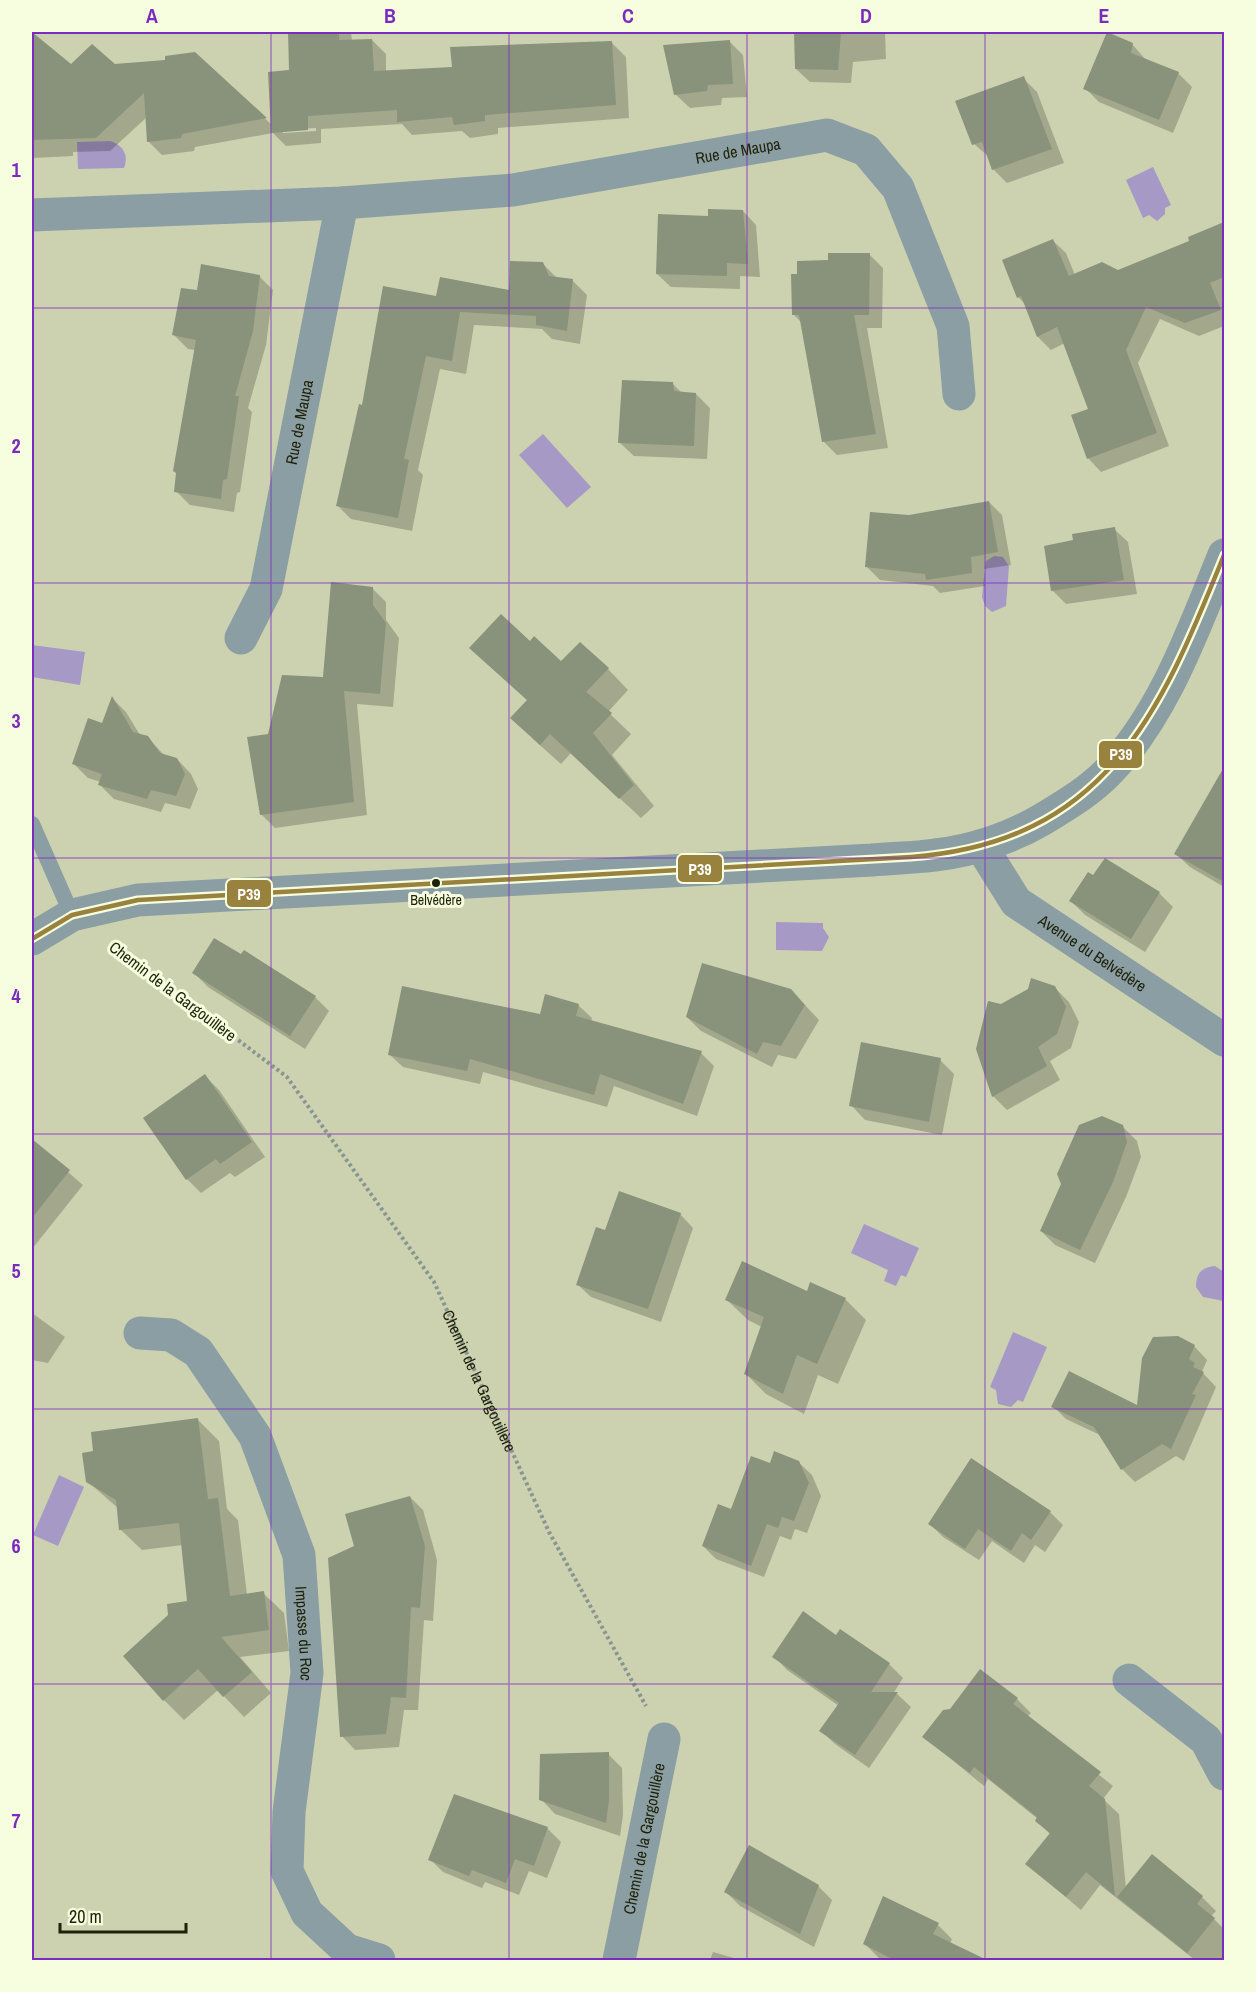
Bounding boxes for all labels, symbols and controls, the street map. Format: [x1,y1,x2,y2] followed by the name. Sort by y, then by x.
[146,2,158,29] text: A
[384,2,396,29] text: B
[622,2,634,29] text: C
[860,2,872,29] text: D
[1099,2,1110,29] text: E
[694,132,783,169] street label: Rue de Maupa
[11,156,21,183] text: 1
[280,377,318,467] street label: Rue de Maupa
[11,432,21,459] text: 2
[11,707,21,734] text: 3
[1098,740,1143,769] line badge: P39
[1109,743,1133,765] text: P39
[677,854,723,883] line badge: P39
[688,858,712,880] text: P39
[430,877,442,889] marker: Belvédère
[226,879,272,908] line badge: P39
[237,883,261,905] text: P39
[410,891,462,909] place label: Belvédère
[1034,908,1151,997] street label: Avenue du Belvédère
[105,936,241,1046] street label: Chemin de la Gargouillère
[11,982,21,1009] text: 4
[11,1257,21,1284] text: 5
[437,1306,522,1455] street label: Chemin de la Gargouillère
[11,1532,21,1559] text: 6
[290,1585,318,1683] street label: Impasse du Roc
[618,1761,670,1916] street label: Chemin de la Gargouillère
[11,1807,21,1834] text: 7
[60,1896,186,1934] scale bar
[69,1904,102,1929] text: 20 m

